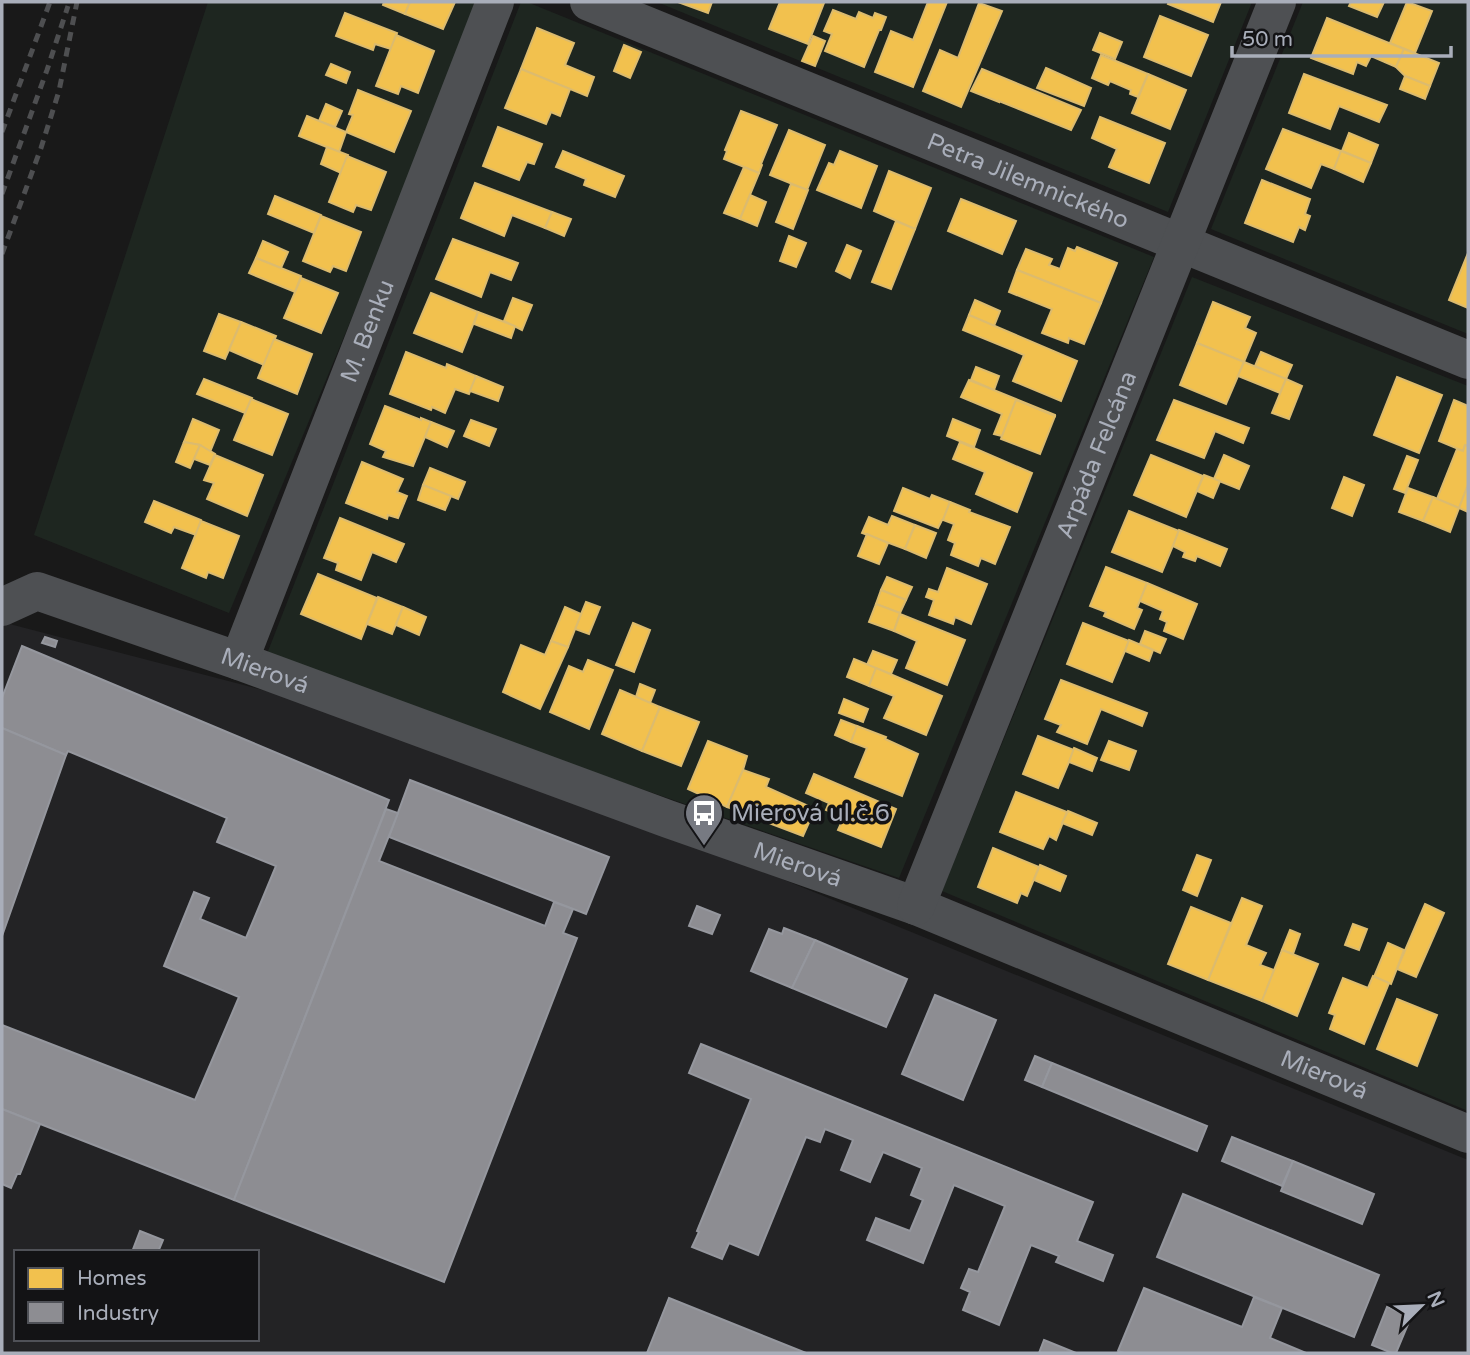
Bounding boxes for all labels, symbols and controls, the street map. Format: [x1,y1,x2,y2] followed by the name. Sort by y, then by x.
[1232,14,1451,58] scale bar
[1242,27,1293,52] text: 50 m
[923,127,1133,235] street label: Petra Jilemnického
[335,276,401,387] street label: M. Benku
[1050,367,1143,543] street label: Arpáda Felcána
[217,642,313,701] street label: Mierová
[683,792,725,847] bus stop icon: Mierová ul.č.6
[731,799,890,828] place label: Mierová ul.č.6
[749,836,846,894] street label: Mierová
[1276,1044,1372,1106] street label: Mierová
[14,1250,259,1341] legend
[77,1266,147,1291] text: Homes
[1386,1271,1456,1341] north arrow
[1422,1288,1449,1311] text: N
[77,1301,159,1326] text: Industry

